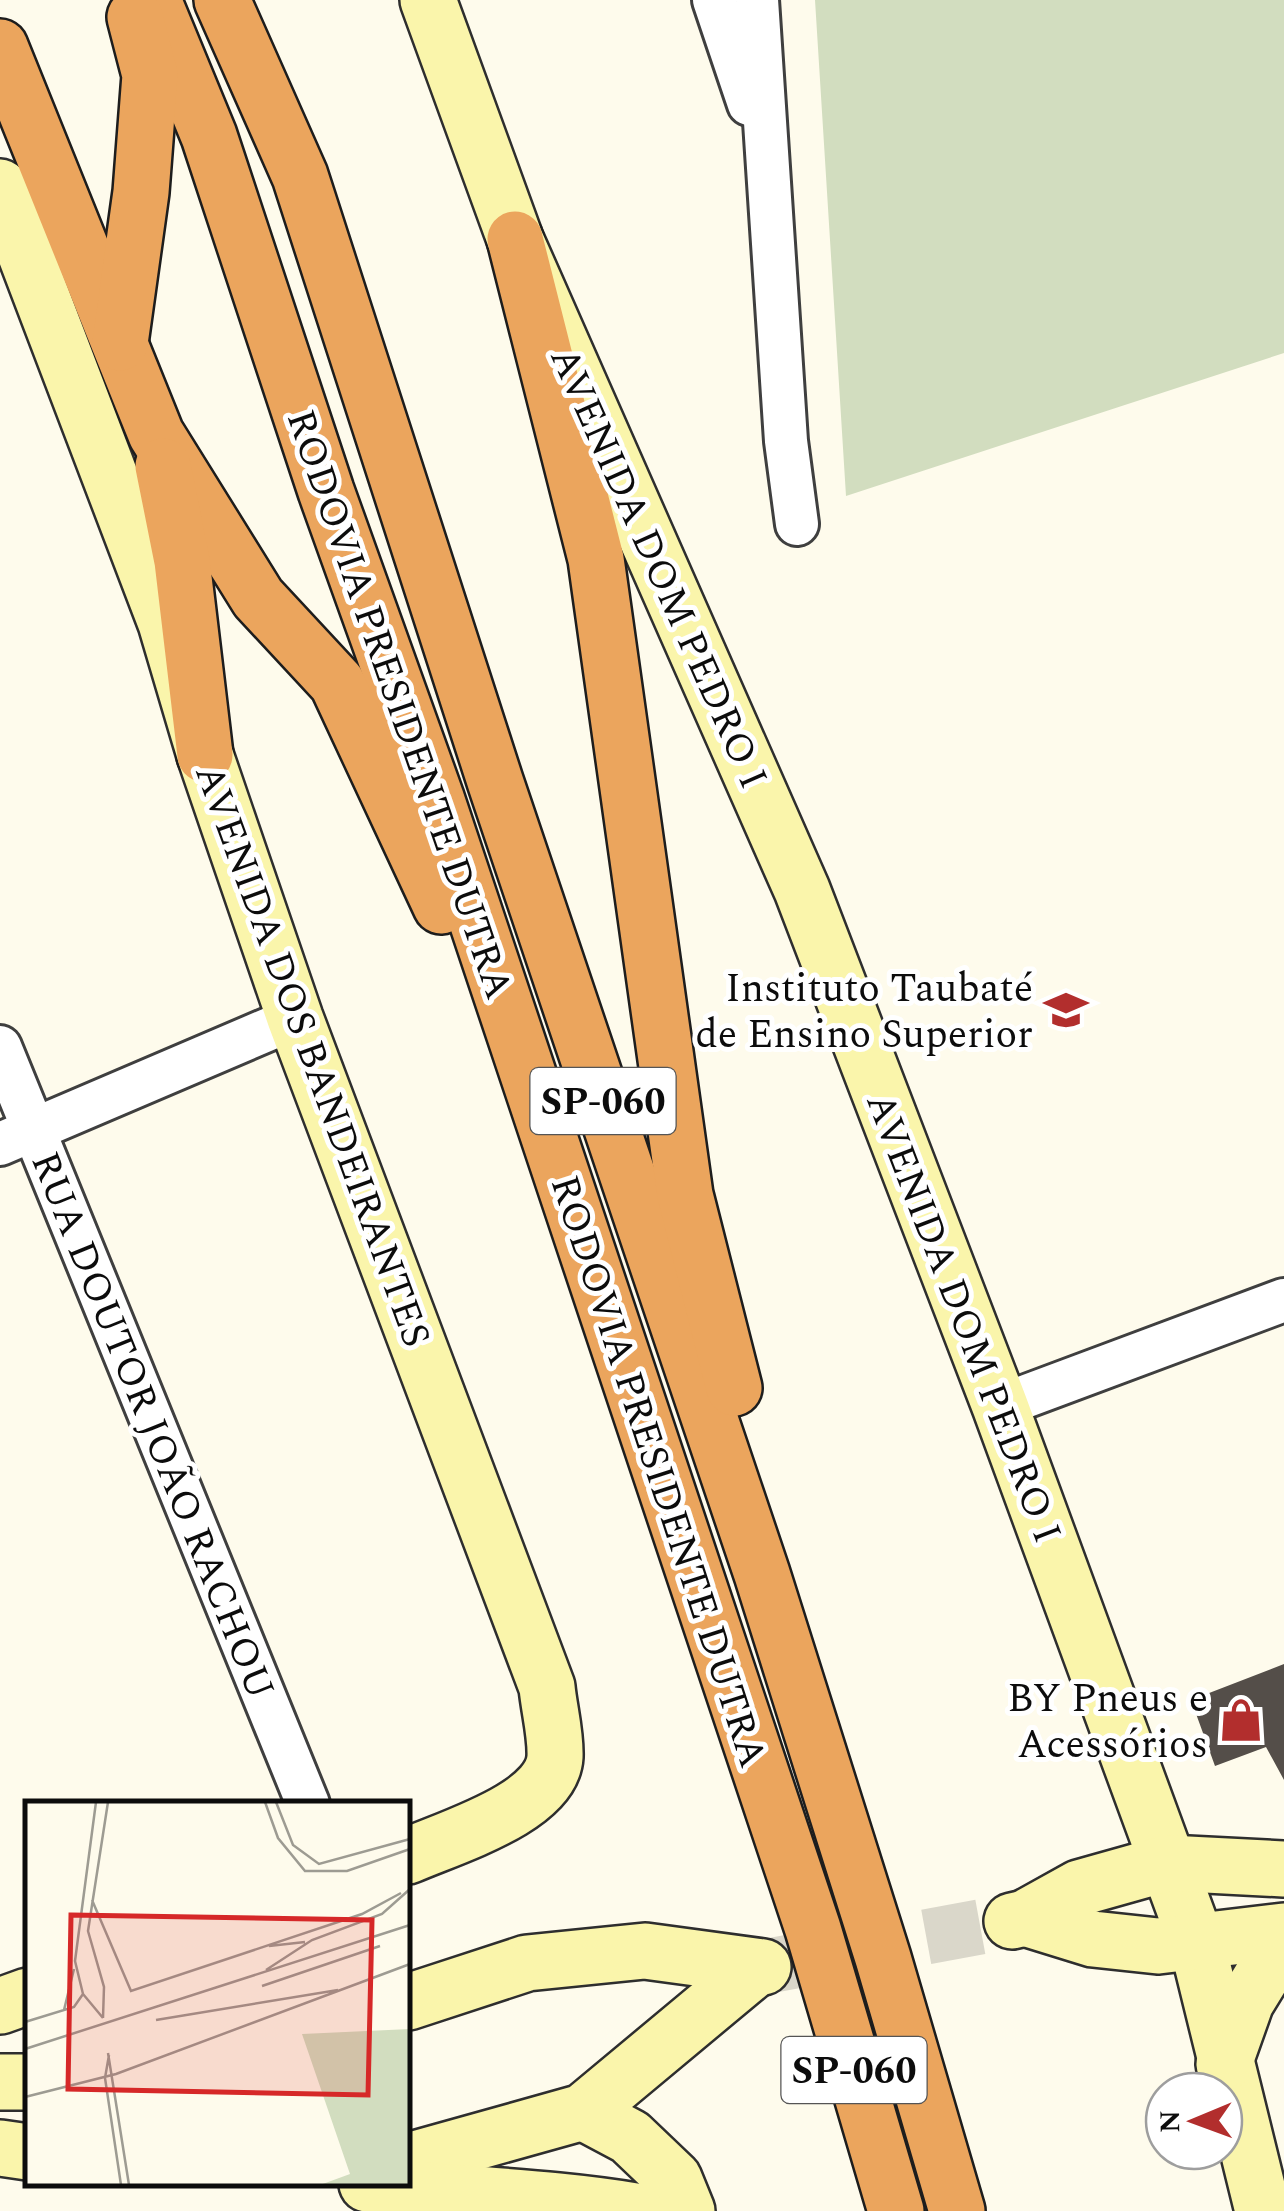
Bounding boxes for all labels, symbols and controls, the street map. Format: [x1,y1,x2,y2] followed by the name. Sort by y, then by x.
[533,337,783,799] street label: AVENIDA DOM PEDRO I
[269,402,528,1008] street label: RODOVIA PRESIDENTE DUTRA
[178,756,446,1356] street label: AVENIDA DOS BANDEIRANTES
[695,959,1033,1066] place label: Instituto Taubaté de Ensino Superior
[1042,986,1090,1034] school or university icon: Instituto Taubaté de Ensino Superior
[530,1068,676,1134] road number: SP-060
[849,1084,1077,1552] street label: AVENIDA DOM PEDRO I
[14,1143,290,1709] street label: RUA DOUTOR JOÃO RACHOU
[533,1168,782,1776] street label: RODOVIA PRESIDENTE DUTRA
[1007,1669,1208,1776] place label: BY Pneus e Acessórios
[1217,1696,1265,1744] shop icon: BY Pneus e Acessórios
[25,1801,410,2186] inset map
[782,2037,926,2103] road number: SP-060
[1144,2071,1244,2171] north arrow
[1149,2110,1192,2133] text: N

